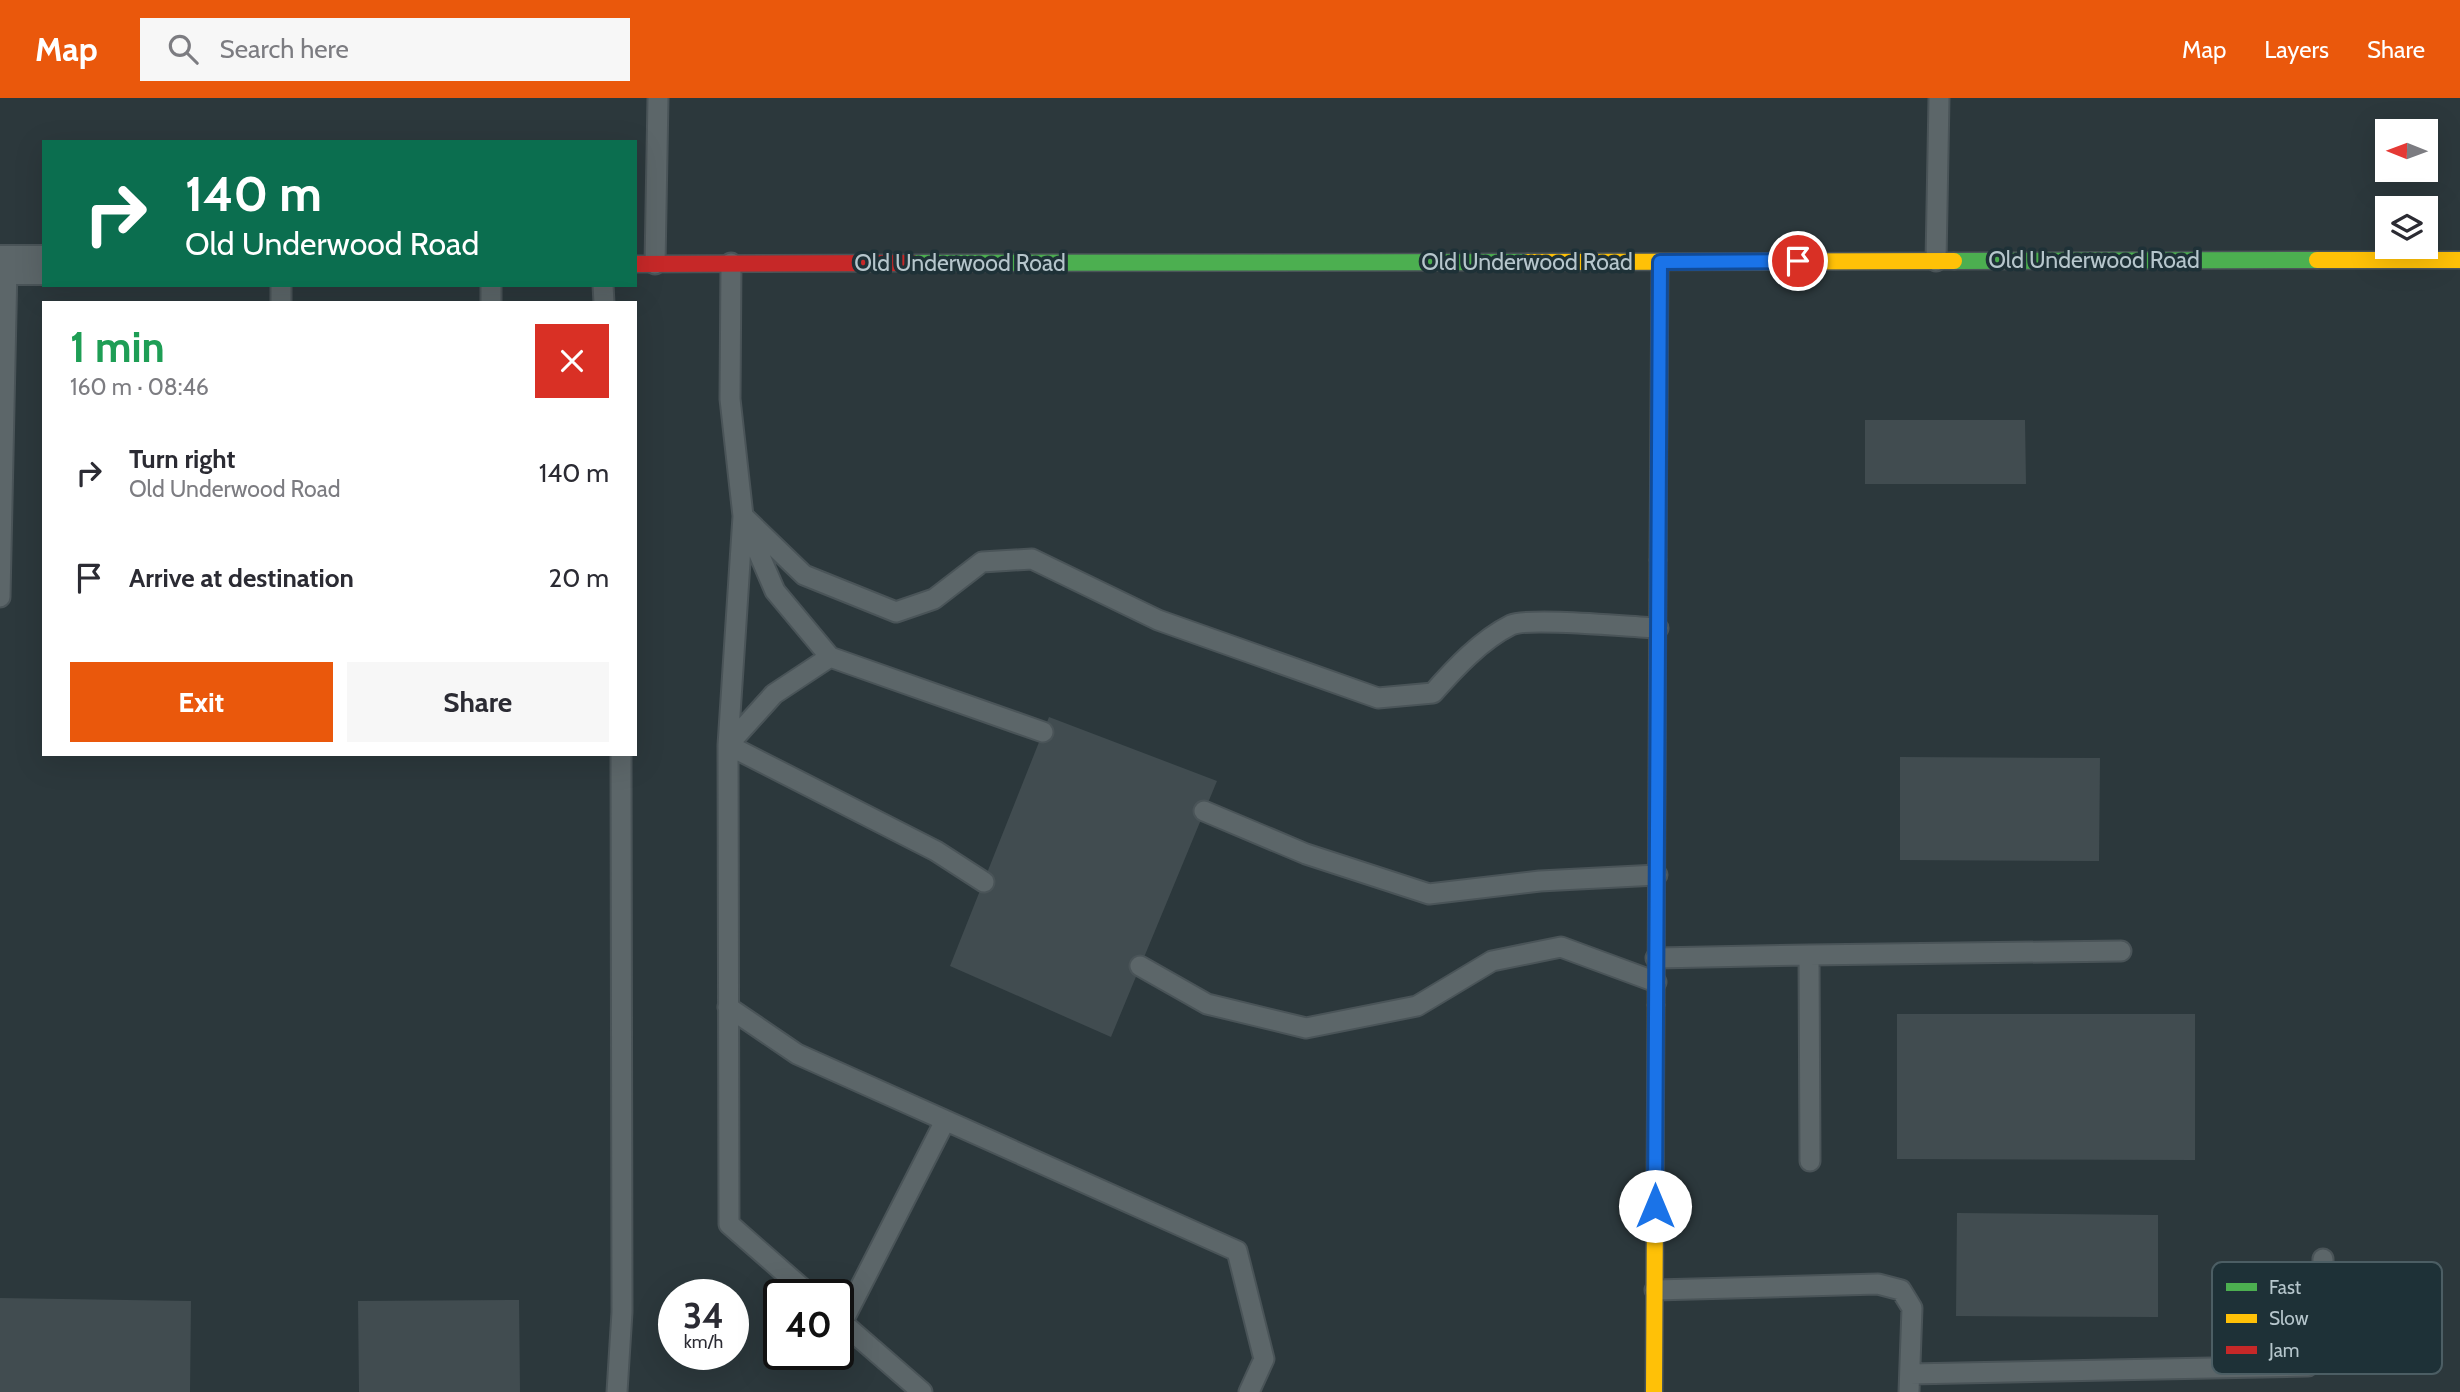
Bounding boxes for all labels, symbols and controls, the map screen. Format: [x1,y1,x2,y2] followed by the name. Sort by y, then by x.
[140,18,630,81] search box
[35,29,98,69] text: Map
[164,30,202,68] icon: search
[220,33,349,65] text: Search here
[2182,35,2226,64] text: Map
[2264,35,2329,64] text: Layers
[2367,35,2425,64] text: Share
[2375,119,2438,182] north arrow
[2375,119,2438,259] map controls
[185,164,322,223] text: 140 m
[70,168,161,259] icon: right
[2375,196,2438,259] button: layers
[185,224,479,263] text: Old Underwood Road
[1768,231,1828,291] pin
[1779,242,1817,280] icon: arrive
[1988,246,2200,274] street label: Old Underwood Road
[1421,248,1633,276] street label: Old Underwood Road
[854,249,1066,277] street label: Old Underwood Road
[70,321,165,373] text: 1 min
[535,324,609,398] button: close
[70,373,209,401] text: 160 m · 08:46
[129,443,235,475] text: Turn right
[70,454,108,492] icon: right
[539,457,609,489] text: 140 m
[129,475,340,503] text: Old Underwood Road
[70,559,108,597] icon: arrive
[129,562,354,594] text: Arrive at destination
[549,562,609,594] text: 20 m
[70,662,333,742] button: Exit
[347,662,609,742] button: Share
[1618,1169,1692,1243] position arrow
[2212,1262,2442,1374] legend
[2269,1276,2302,1299] text: Fast
[763,1279,854,1370] speed limit sign: 40
[683,1294,724,1337] text: 34
[2269,1307,2309,1330] text: Slow
[684,1331,723,1353] text: km/h
[2268,1339,2299,1362] text: Jam

